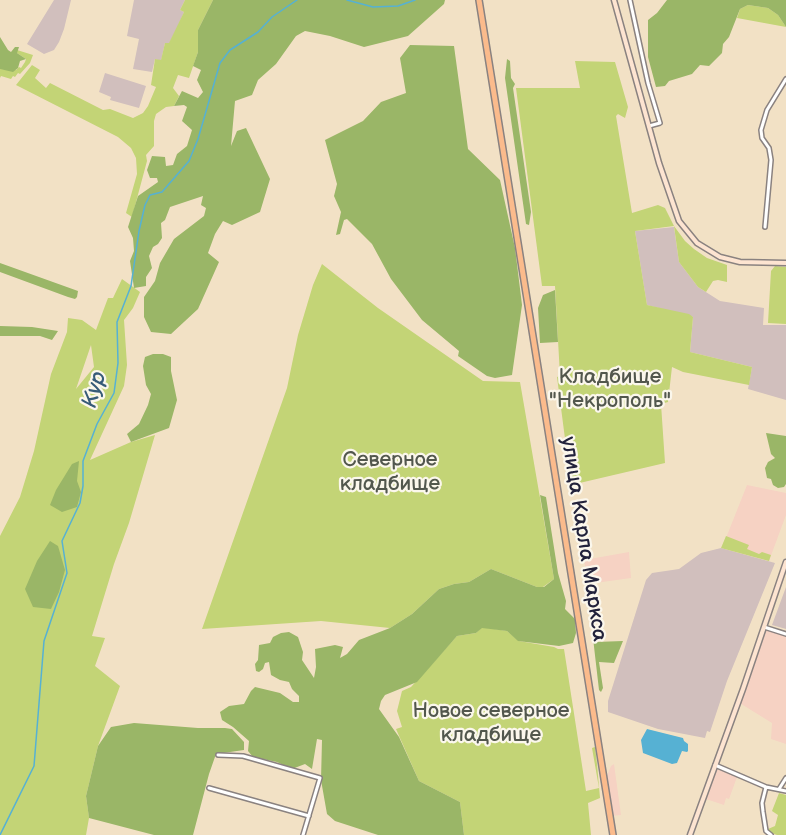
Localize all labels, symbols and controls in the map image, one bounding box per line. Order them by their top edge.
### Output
park label: Кладбище "Некрополь" [549,365,671,415]
water label: Кур [77,369,113,411]
street label: улица Карла Маркса [554,435,612,643]
park label: Северное кладбище [340,448,440,498]
park label: Новое северное кладбище [413,699,569,749]

